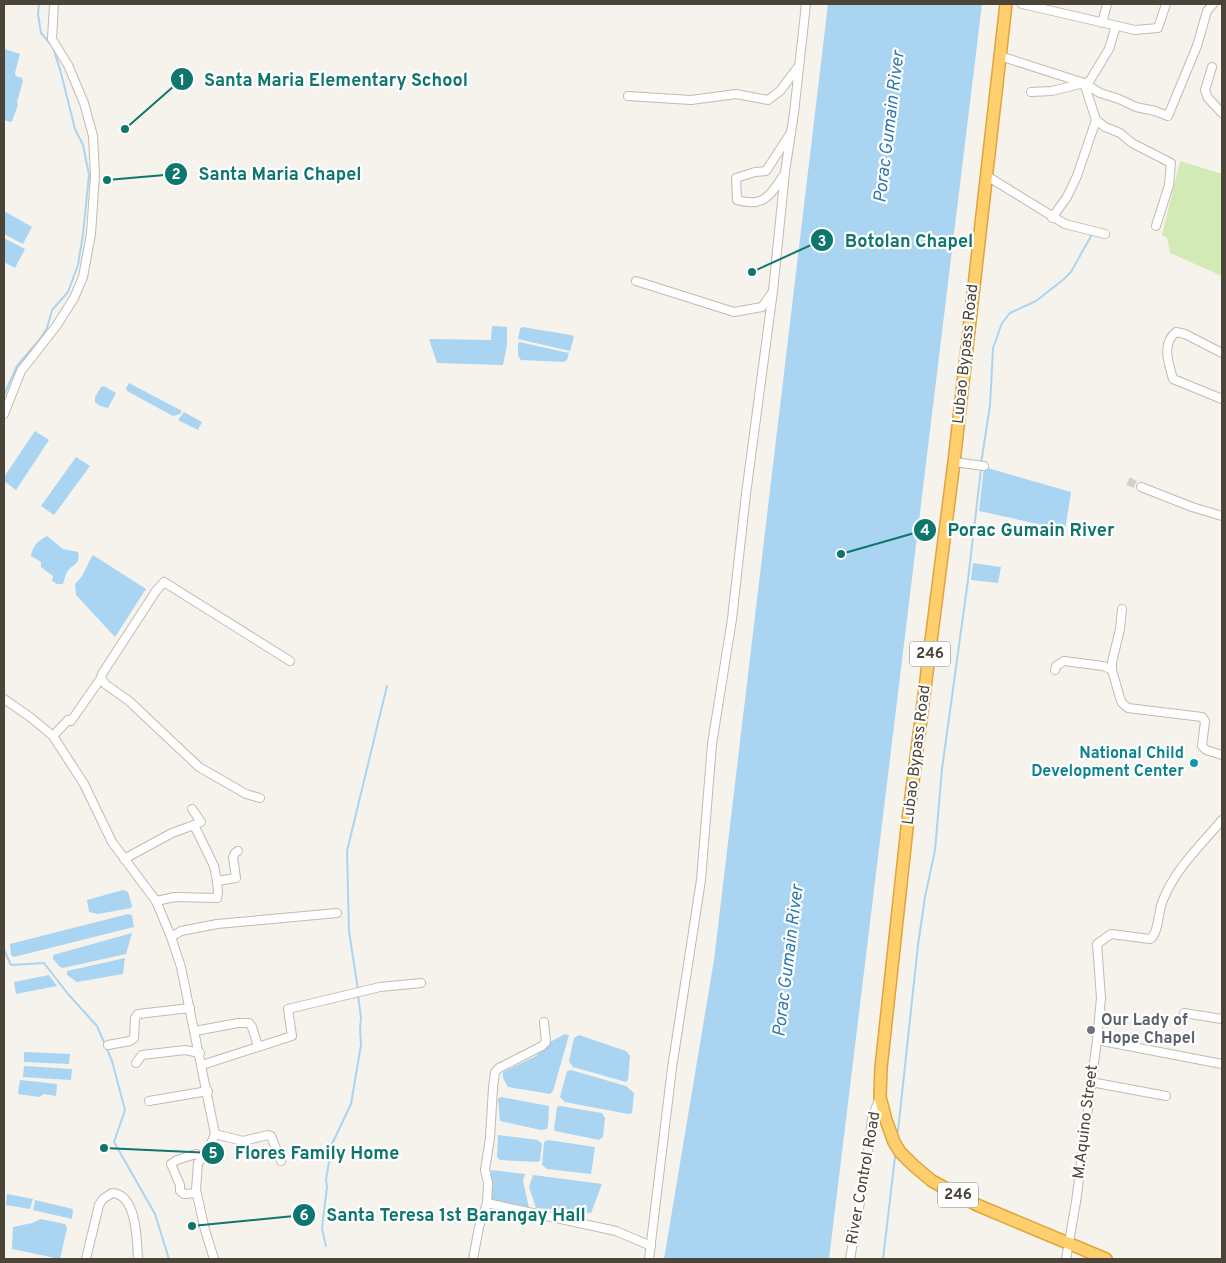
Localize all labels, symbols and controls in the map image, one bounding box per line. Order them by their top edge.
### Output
water label: Porac Gumain River [869,48,911,204]
callout: Santa Maria Elementary School [169,63,479,96]
text: Santa Maria Elementary School [204,70,468,93]
text: 1 [179,72,185,91]
callout: Santa Maria Chapel [164,157,372,190]
text: Santa Maria Chapel [199,164,361,187]
text: 2 [171,166,181,185]
callout: Botolan Chapel [810,224,983,257]
text: Botolan Chapel [845,231,973,254]
text: 3 [818,233,827,252]
street label: Lubao Bypass Road [949,283,983,425]
callout: Porac Gumain River [913,513,1124,546]
text: Porac Gumain River [948,520,1115,543]
text: 4 [920,522,930,541]
road number: 246 [910,642,950,666]
street label: Lubao Bypass Road [899,684,935,826]
place label: National Child Development Center [1031,744,1184,782]
marker: National Child Development Center [1188,757,1200,769]
water label: Porac Gumain River [768,882,810,1038]
place label: Our Lady of Hope Chapel [1101,1011,1195,1049]
marker: Our Lady of Hope Chapel [1085,1024,1097,1036]
street label: M.Aquino Street [1069,1064,1103,1180]
street label: River Control Road [842,1110,886,1246]
callout: Flores Family Home [200,1136,410,1169]
text: Flores Family Home [235,1143,399,1166]
text: 5 [208,1145,218,1164]
road number: 246 [938,1182,978,1208]
callout: Santa Teresa 1st Barangay Hall [291,1198,595,1231]
text: Santa Teresa 1st Barangay Hall [326,1205,586,1228]
text: 6 [299,1207,309,1226]

